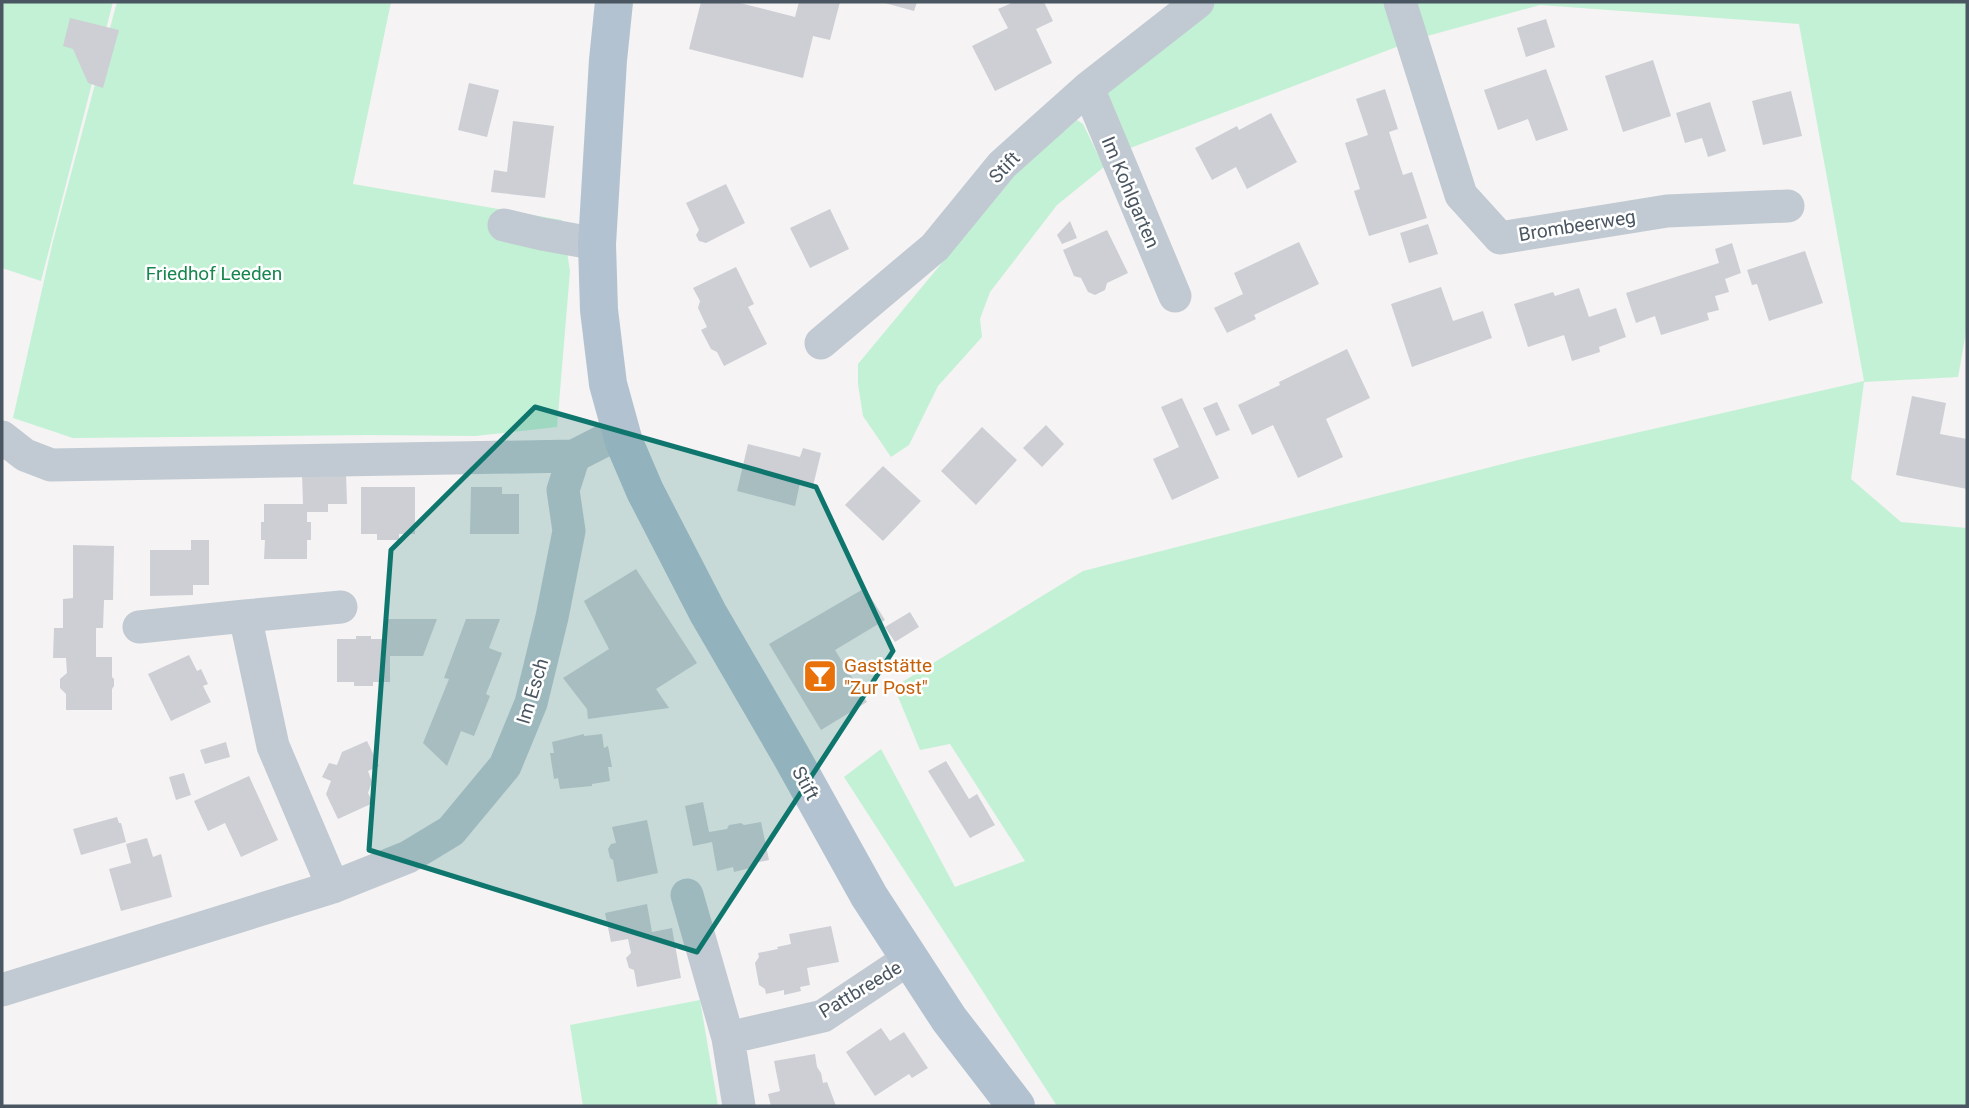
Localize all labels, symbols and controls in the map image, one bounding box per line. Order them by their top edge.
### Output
street label: Im Kohlgarten [1097,133,1164,251]
street label: Stift [984,147,1025,188]
street label: Brombeerweg [1517,205,1637,246]
park label: Friedhof Leeden [146,262,282,285]
place label: Gaststätte "Zur Post" [844,654,932,699]
street label: Im Esch [512,655,553,727]
bar icon: Gaststätte "Zur Post" [801,657,839,695]
street label: Stift [787,762,824,804]
street label: Pattbreede [815,956,906,1023]

